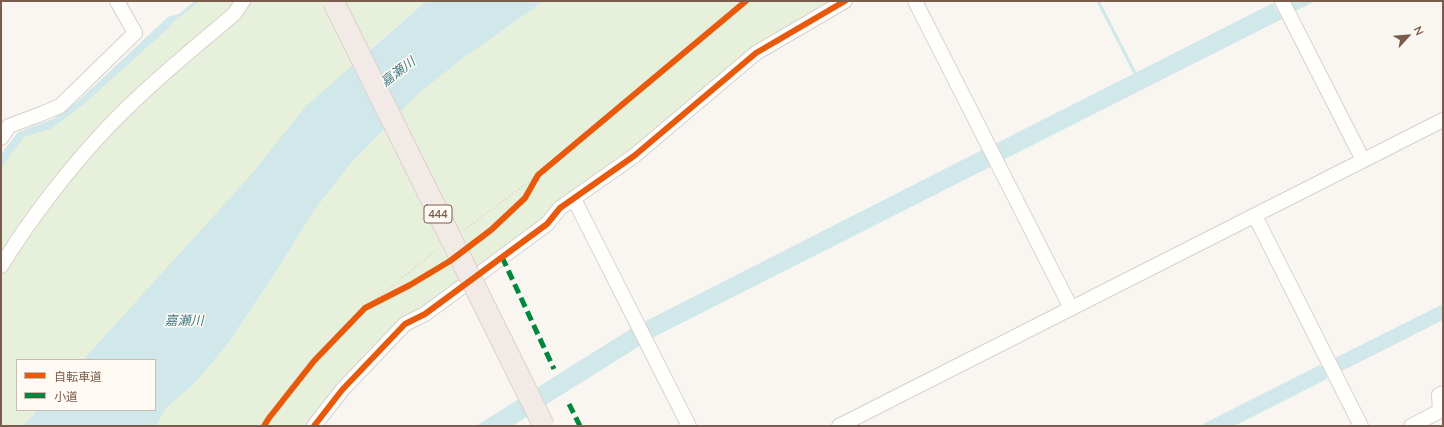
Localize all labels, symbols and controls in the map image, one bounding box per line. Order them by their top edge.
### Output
north arrow [1388,16,1428,56]
text: N [1412,24,1427,37]
water label: 嘉瀬川 [378,54,418,90]
road number: 444 [424,205,452,223]
water label: 嘉瀬川 [165,313,203,329]
legend [16,359,156,411]
text: 自転車道 [54,369,102,384]
text: 小道 [54,389,78,404]

